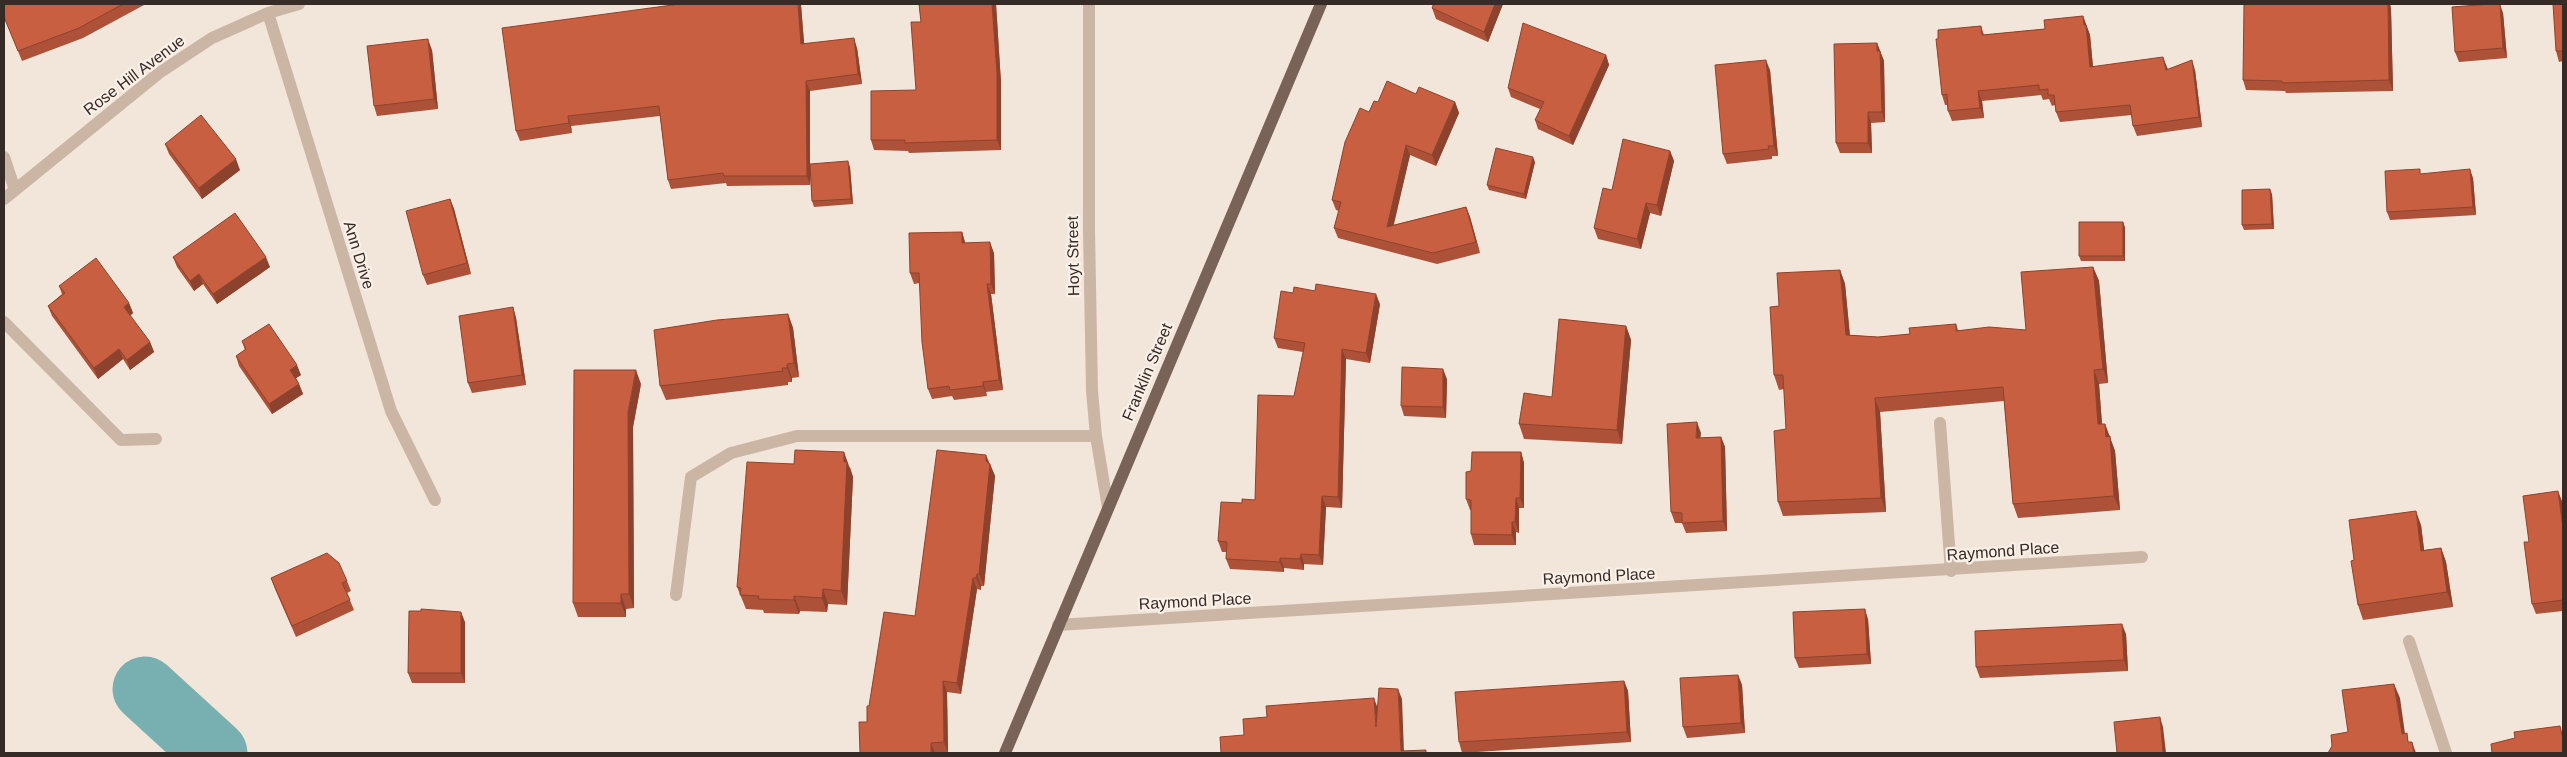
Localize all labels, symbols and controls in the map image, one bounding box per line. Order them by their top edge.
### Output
street label: Rose Hill Avenue [80,32,188,118]
street label: Hoyt Street [1064,215,1082,296]
street label: Ann Drive [341,219,377,291]
street label: Franklin Street [1119,320,1175,423]
street label: Raymond Place [1946,539,2060,563]
street label: Raymond Place [1542,565,1656,587]
street label: Raymond Place [1138,590,1252,612]

